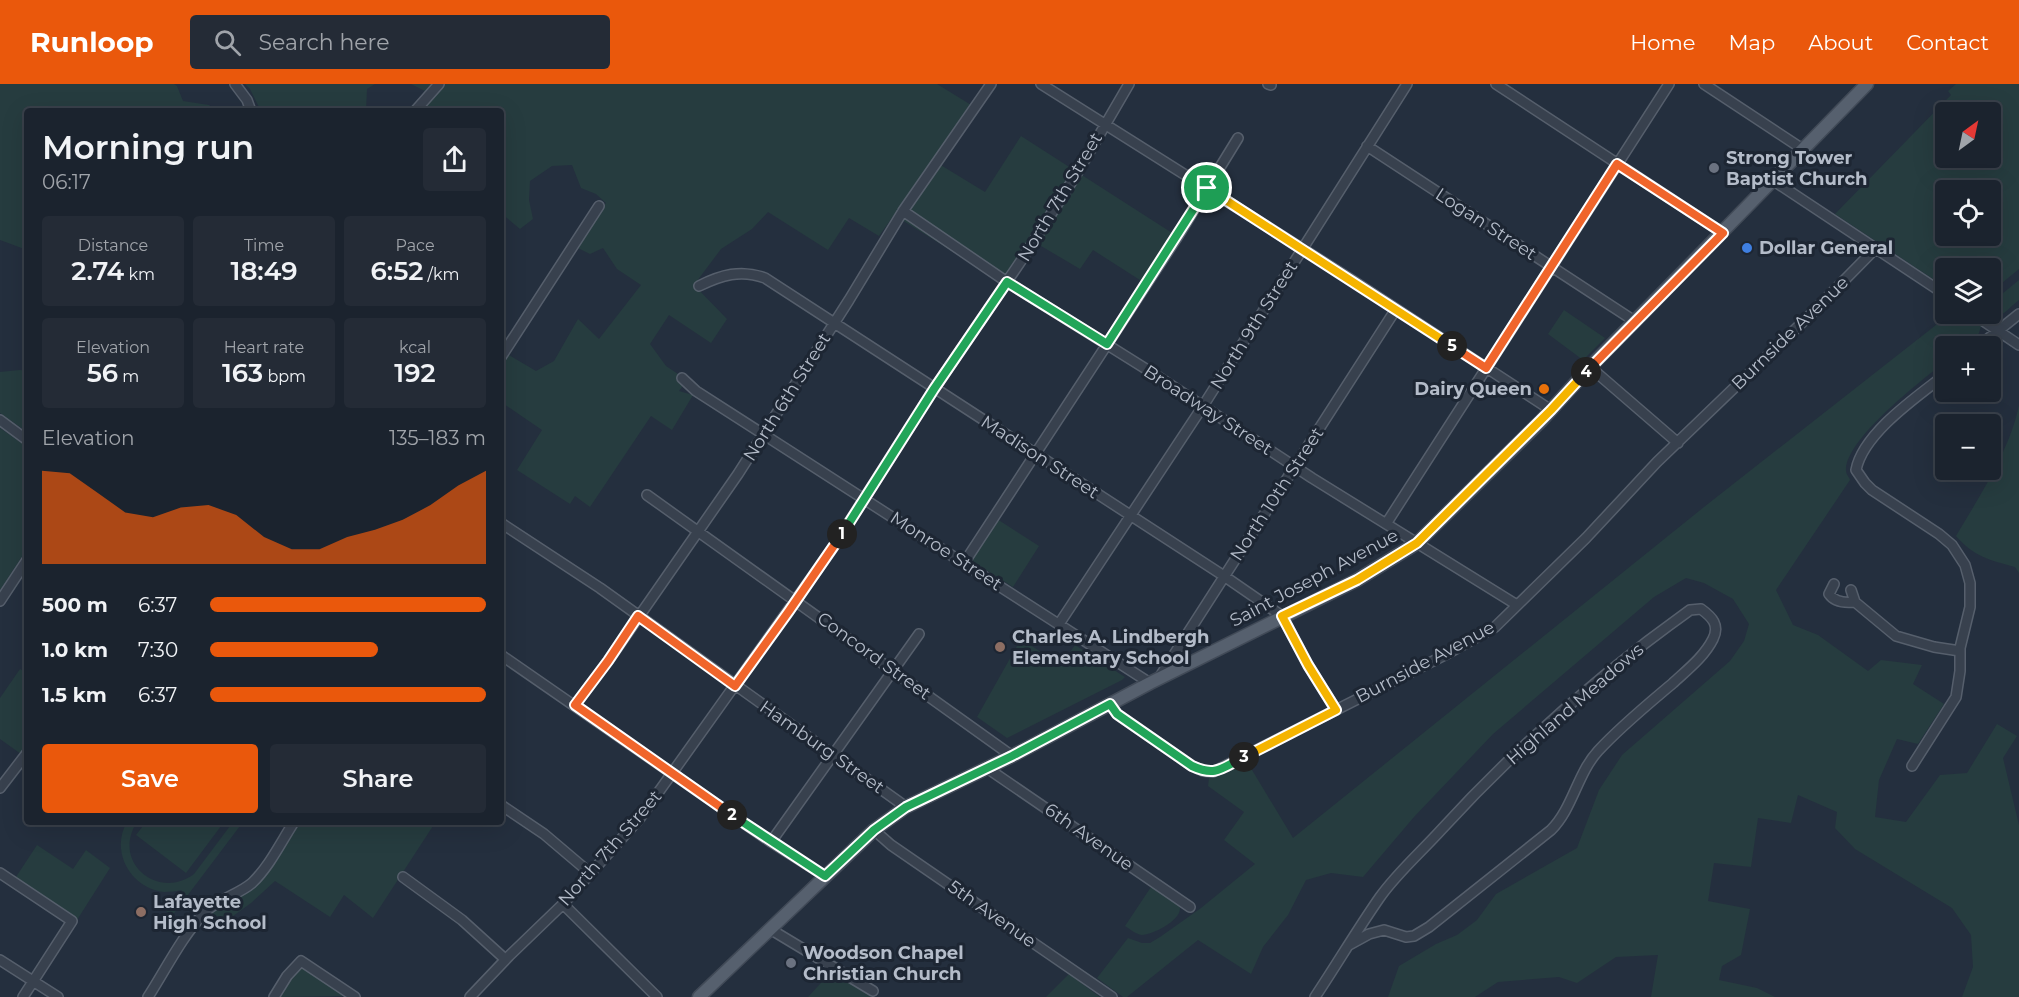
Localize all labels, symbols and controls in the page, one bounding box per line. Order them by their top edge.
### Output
search box [190,15,610,69]
text: Runloop [30,25,154,59]
icon: search [211,26,244,59]
text: Search here [259,29,389,56]
text: Home [1630,30,1695,55]
text: Map [1728,30,1775,55]
text: About [1808,30,1873,55]
text: Contact [1906,30,1989,55]
north arrow [1935,102,2001,168]
map controls [1935,102,2001,480]
text: Morning run [42,127,254,167]
button: share [423,128,486,191]
street label: North 7th Street [1013,129,1107,265]
place label: Strong Tower Baptist Church [1726,147,1867,190]
marker: Strong Tower Baptist Church [1707,161,1721,175]
pin [1181,162,1232,213]
text: 06:17 [42,170,91,194]
icon: arrive [1190,171,1223,204]
button: locate [1935,180,2001,246]
street label: Logan Street [1431,183,1541,265]
text: Distance [78,236,148,255]
text: Time [244,236,284,255]
text: Pace [395,236,435,255]
place label: Dollar General [1759,237,1893,259]
marker: Dollar General [1740,241,1754,255]
text: 2.74 [71,255,124,287]
text: 18:49 [230,255,298,287]
text: 6:52 [371,255,423,287]
street label: North 9th Street [1206,257,1302,393]
button: layers [1935,258,2001,324]
text: km [124,265,155,284]
text: /km [423,265,459,284]
street label: Burnside Avenue [1727,271,1853,394]
street label: North 6th Street [739,329,835,465]
pin: 5 [1437,331,1467,361]
text: 5 [1447,336,1457,355]
button: + [1935,336,2001,402]
text: Elevation [76,338,150,357]
text: Heart rate [224,338,304,357]
text: kcal [399,338,431,357]
text: 56 [87,357,118,389]
text: 163 [222,357,263,389]
text: 192 [394,357,436,389]
pin: 4 [1571,357,1601,387]
street label: Broadway Street [1139,360,1277,460]
text: 4 [1580,362,1592,381]
text: m [118,367,139,386]
text: bpm [263,367,306,386]
place label: Dairy Queen [1414,378,1532,400]
marker: Dairy Queen [1537,382,1551,396]
street label: Madison Street [977,411,1103,503]
button: − [1935,414,2001,480]
street label: North 10th Street [1226,423,1328,565]
text: Elevation [42,426,134,450]
text: 135–183 m [389,426,486,450]
street label: Monroe Street [886,507,1006,595]
pin: 1 [827,519,857,549]
text: 1 [839,524,845,543]
street label: Saint Joseph Avenue [1226,524,1402,632]
text: 500 m [42,593,108,617]
text: 6:37 [138,593,177,617]
street label: Concord Street [813,607,935,705]
street label: Burnside Avenue [1352,616,1498,708]
place label: Charles A. Lindbergh Elementary School [1012,626,1210,669]
text: 1.0 km [42,638,108,662]
text: 7:30 [138,638,178,662]
street label: Highland Meadows [1502,638,1648,770]
marker: Charles A. Lindbergh Elementary School [993,640,1007,654]
text: 1.5 km [42,683,107,707]
text: 6:37 [138,683,177,707]
street label: Hamburg Street [755,696,889,798]
pin: 3 [1229,742,1259,772]
button: Save [42,744,258,813]
button: Share [270,744,486,813]
text: 3 [1239,747,1249,766]
street label: North 7th Street [554,785,666,911]
street label: 6th Avenue [1040,798,1138,876]
pin: 2 [717,800,747,830]
text: 2 [727,805,737,824]
street label: 5th Avenue [944,876,1040,952]
place label: Lafayette High School [153,891,267,934]
marker: Lafayette High School [134,905,148,919]
place label: Woodson Chapel Christian Church [803,942,964,985]
marker: Woodson Chapel Christian Church [784,956,798,970]

